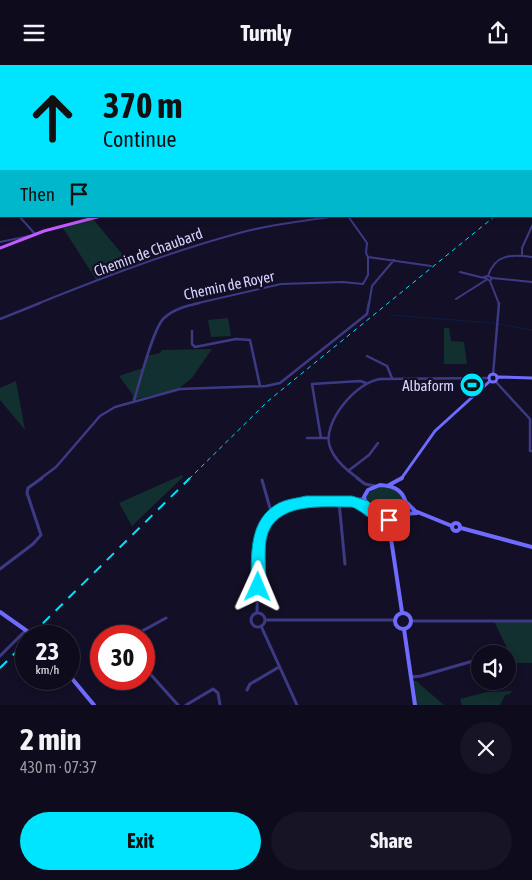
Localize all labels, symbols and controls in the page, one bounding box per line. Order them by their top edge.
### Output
icon: menu [20,19,48,47]
icon: share [484,19,512,47]
text: Turnly [240,20,292,46]
icon: ahead [20,85,85,150]
text: 370 m [103,85,182,125]
text: Continue [103,126,177,152]
icon: arrive [65,180,93,208]
text: Then [20,183,55,205]
street label: Chemin de Chaubard [91,224,205,280]
street label: Chemin de Royer [182,267,276,303]
sports icon: Albaform [459,372,485,398]
place label: Albaform [402,377,454,394]
pin [368,499,410,541]
icon: arrive [375,506,403,534]
position arrow [231,560,283,612]
speed limit sign: 30 [90,625,155,690]
text: 23 [36,637,59,665]
map controls [471,645,516,690]
button: sound [471,645,516,690]
text: km/h [36,663,59,677]
text: 2 min [20,722,81,756]
button: close [460,722,512,774]
text: 430 m · 07:37 [20,758,97,776]
button: Exit [20,812,261,870]
button: Share [271,812,512,870]

